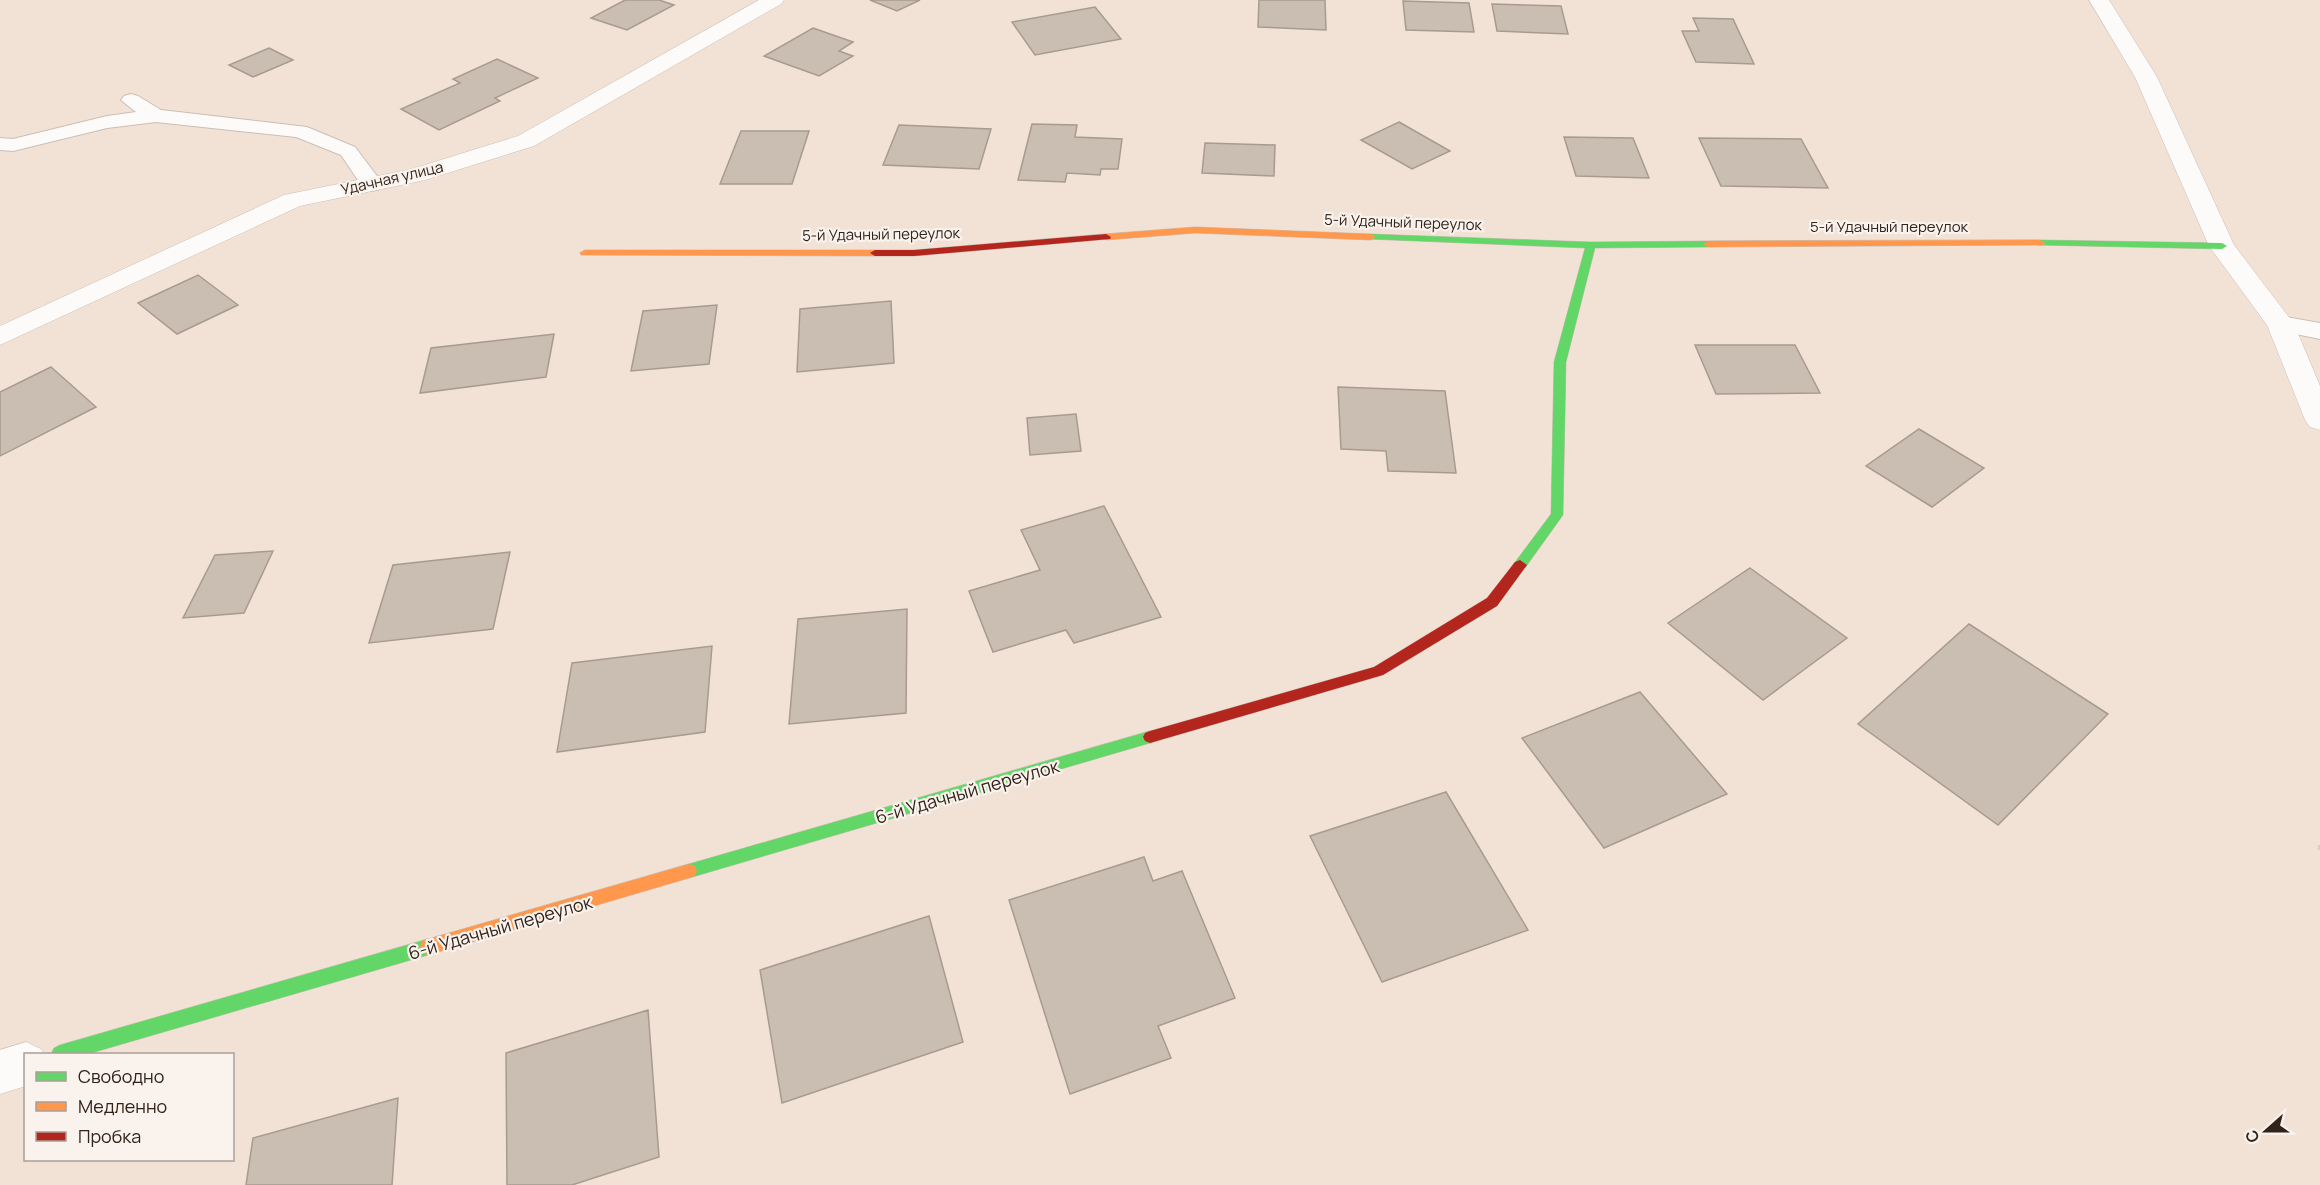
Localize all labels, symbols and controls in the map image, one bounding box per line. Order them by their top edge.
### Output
street label: Удачная улица [339,156,445,200]
street label: 5-й Удачный переулок [1324,209,1483,235]
street label: 5-й Удачный переулок [1810,216,1969,237]
street label: 5-й Удачный переулок [802,222,961,246]
street label: 6-й Удачный переулок [872,753,1063,829]
street label: 6-й Удачный переулок [405,889,596,965]
legend [24,1053,234,1161]
text: Свободно [78,1064,164,1088]
text: Медленно [78,1094,167,1118]
north arrow [2236,1101,2296,1161]
text: Пробка [78,1124,141,1148]
text: С [2240,1127,2264,1146]

